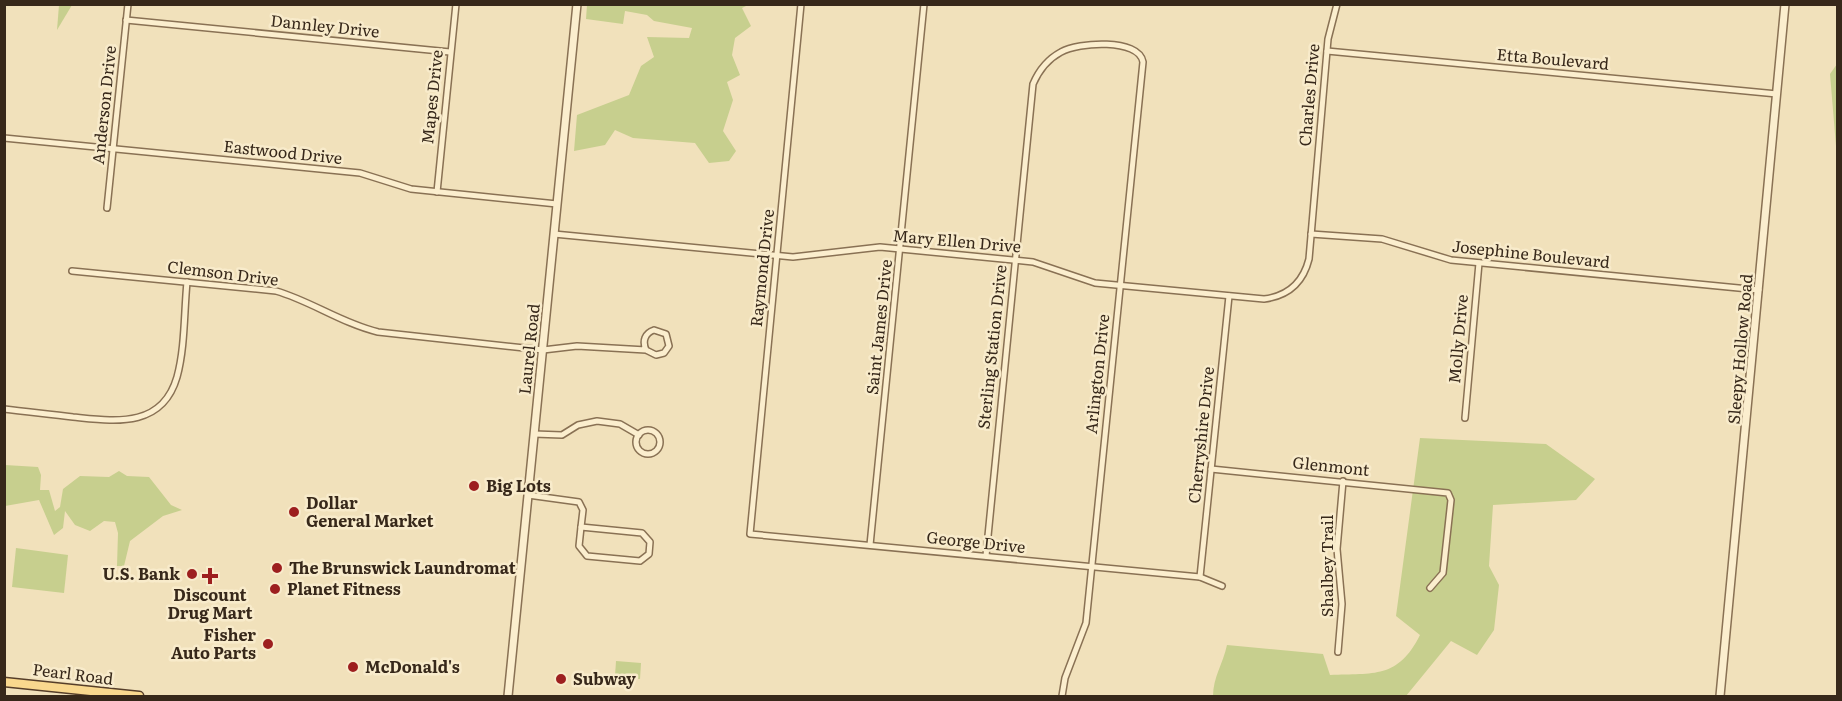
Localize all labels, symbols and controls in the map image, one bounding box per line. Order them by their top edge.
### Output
street label: Dannley Drive [269,7,381,43]
street label: Etta Boulevard [1496,41,1610,75]
street label: Charles Drive [1292,43,1324,147]
street label: Anderson Drive [85,44,121,166]
street label: Mapes Drive [414,49,448,145]
street label: Eastwood Drive [223,133,344,169]
street label: Raymond Drive [743,208,779,328]
street label: Mary Ellen Drive [892,222,1022,258]
street label: Josephine Boulevard [1451,233,1611,273]
street label: Clemson Drive [166,253,280,291]
street label: Saint James Drive [859,258,897,396]
street label: Sterling Station Drive [970,263,1012,430]
street label: Sleepy Hollow Road [1720,272,1758,425]
street label: Molly Drive [1441,293,1473,385]
street label: Laurel Road [511,302,545,396]
street label: Arlington Drive [1078,313,1114,435]
street label: Cherryshire Drive [1181,365,1219,505]
street label: Glenmont [1292,449,1371,481]
place label: Big Lots [486,473,551,497]
marker: Big Lots [467,479,481,493]
place label: Dollar General Market [306,490,433,532]
marker: Dollar General Market [287,505,301,519]
street label: Shalbey Trail [1314,515,1338,617]
street label: George Drive [925,524,1027,558]
place label: The Brunswick Laundromat [289,555,516,579]
place label: U.S. Bank [102,561,180,585]
marker: The Brunswick Laundromat [270,561,284,575]
marker: U.S. Bank [185,567,199,581]
marker: Discount Drug Mart [203,569,217,583]
place label: Planet Fitness [287,576,401,600]
place label: Discount Drug Mart [167,582,253,624]
marker: Planet Fitness [268,582,282,596]
place label: Fisher Auto Parts [171,622,256,664]
marker: Fisher Auto Parts [261,637,275,651]
place label: McDonald's [365,654,460,678]
street label: Pearl Road [31,656,115,690]
marker: McDonald's [346,660,360,674]
place label: Subway [573,666,636,690]
marker: Subway [554,672,568,686]

